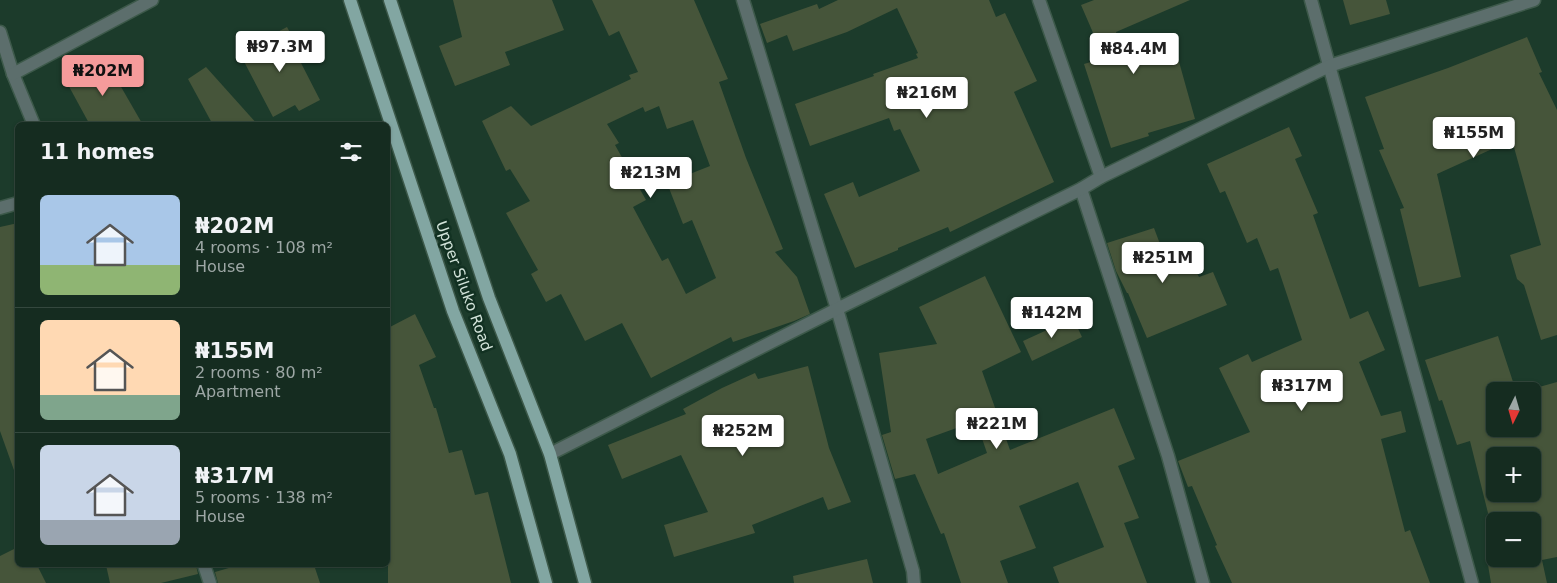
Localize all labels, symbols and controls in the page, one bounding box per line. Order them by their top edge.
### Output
pin: ₦97.3M [239,30,321,73]
pin: ₦84.4M [1093,32,1175,75]
text: ₦97.3M [247,37,313,56]
text: ₦84.4M [1101,39,1167,58]
pin: ₦202M [68,54,138,97]
text: ₦202M [73,61,133,80]
pin: ₦216M [892,76,962,119]
text: ₦216M [897,83,957,102]
pin: ₦155M [1439,116,1509,159]
text: ₦155M [1444,123,1504,142]
icon: filters [337,138,365,166]
text: 11 homes [40,140,155,164]
pin: ₦213M [616,156,686,199]
text: ₦213M [621,163,681,182]
text: ₦202M [195,214,274,238]
icon: home [80,215,140,275]
street label: Upper Siluko Road [432,218,496,354]
text: 4 rooms · 108 m² [195,238,333,257]
pin: ₦251M [1128,242,1198,284]
text: ₦251M [1133,248,1193,267]
text: House [195,257,245,276]
pin: ₦142M [1017,296,1087,339]
text: ₦142M [1022,303,1082,322]
text: ₦155M [195,339,274,363]
icon: home [80,340,140,400]
text: 2 rooms · 80 m² [195,363,323,382]
pin: ₦317M [1267,370,1337,412]
text: ₦317M [1272,376,1332,395]
text: Apartment [195,382,281,401]
north arrow [1486,382,1541,438]
map controls [1486,382,1541,567]
pin: ₦221M [962,408,1032,450]
pin: ₦252M [708,414,778,457]
text: ₦221M [967,414,1027,433]
text: ₦252M [713,421,773,440]
button: + [1486,447,1541,502]
text: ₦317M [195,464,274,488]
icon: home [80,465,140,525]
text: 5 rooms · 138 m² [195,488,333,507]
text: House [195,507,245,526]
button: − [1486,512,1541,567]

